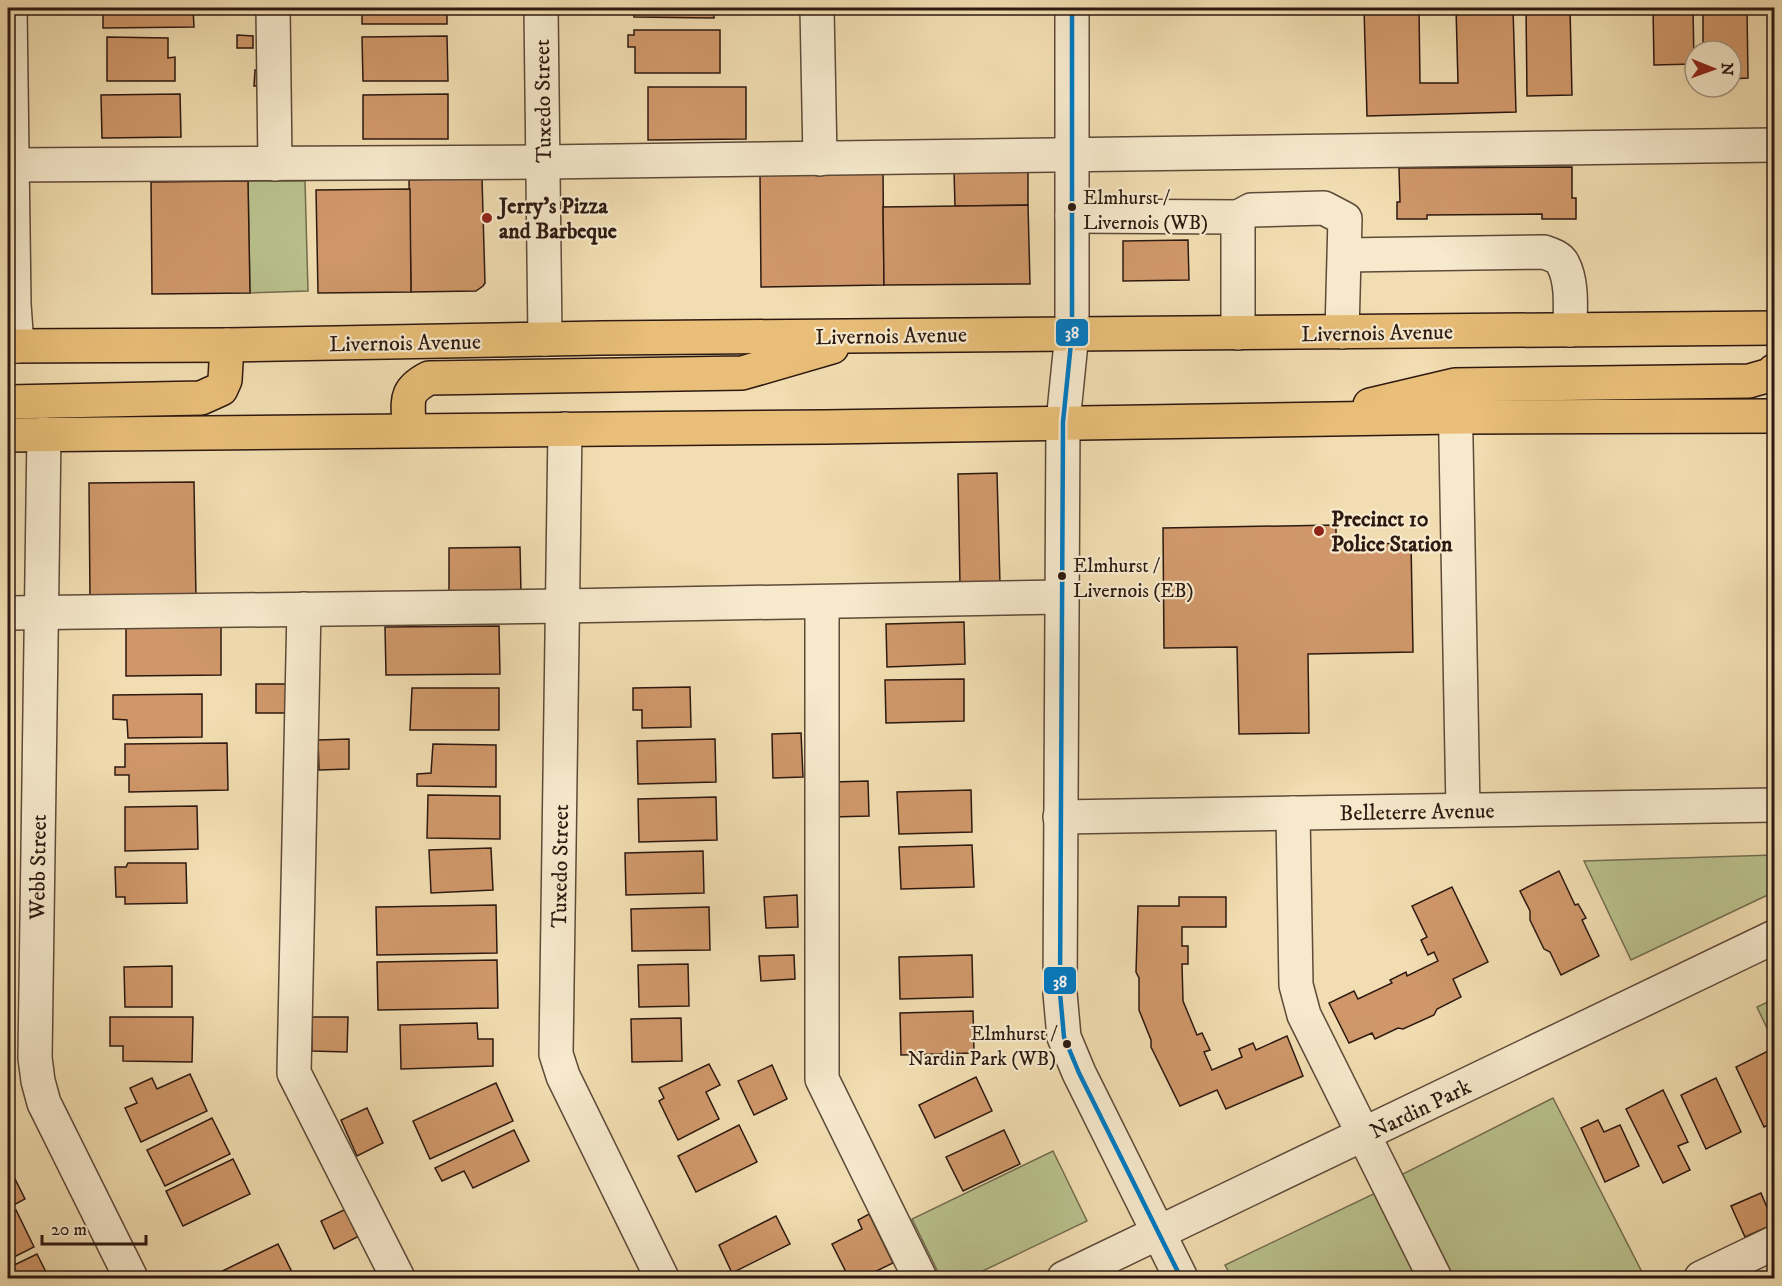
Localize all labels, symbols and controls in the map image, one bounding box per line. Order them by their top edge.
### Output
street label: Tuxedo Street [529,39,558,163]
north arrow [1683,39,1743,99]
text: N [1717,63,1737,76]
place label: Elmhurst / Livernois (WB) [1083,186,1208,236]
place label: Jerry's Pizza and Barbeque [496,193,617,245]
marker: Elmhurst / Livernois (WB) [1066,201,1078,213]
marker: Jerry's Pizza and Barbeque [480,211,494,225]
line badge: 38 [1055,318,1089,347]
street label: Livernois Avenue [1301,319,1453,348]
street label: Livernois Avenue [815,322,967,351]
text: 38 [1065,323,1079,343]
street label: Livernois Avenue [329,329,481,358]
place label: Precinct 10 Police Station [1331,506,1453,558]
marker: Precinct 10 Police Station [1312,524,1326,538]
place label: Elmhurst / Livernois (EB) [1073,554,1194,604]
marker: Elmhurst / Livernois (EB) [1056,570,1068,582]
street label: Belleterre Avenue [1339,798,1495,827]
street label: Tuxedo Street [546,804,575,928]
street label: Webb Street [24,814,53,921]
line badge: 38 [1043,966,1077,995]
text: 38 [1053,972,1067,992]
place label: Elmhurst / Nardin Park (WB) [908,1022,1058,1072]
marker: Elmhurst / Nardin Park (WB) [1061,1038,1073,1050]
street label: Nardin Park [1366,1073,1476,1145]
scale bar [42,1208,146,1246]
text: 20 m [51,1219,87,1241]

